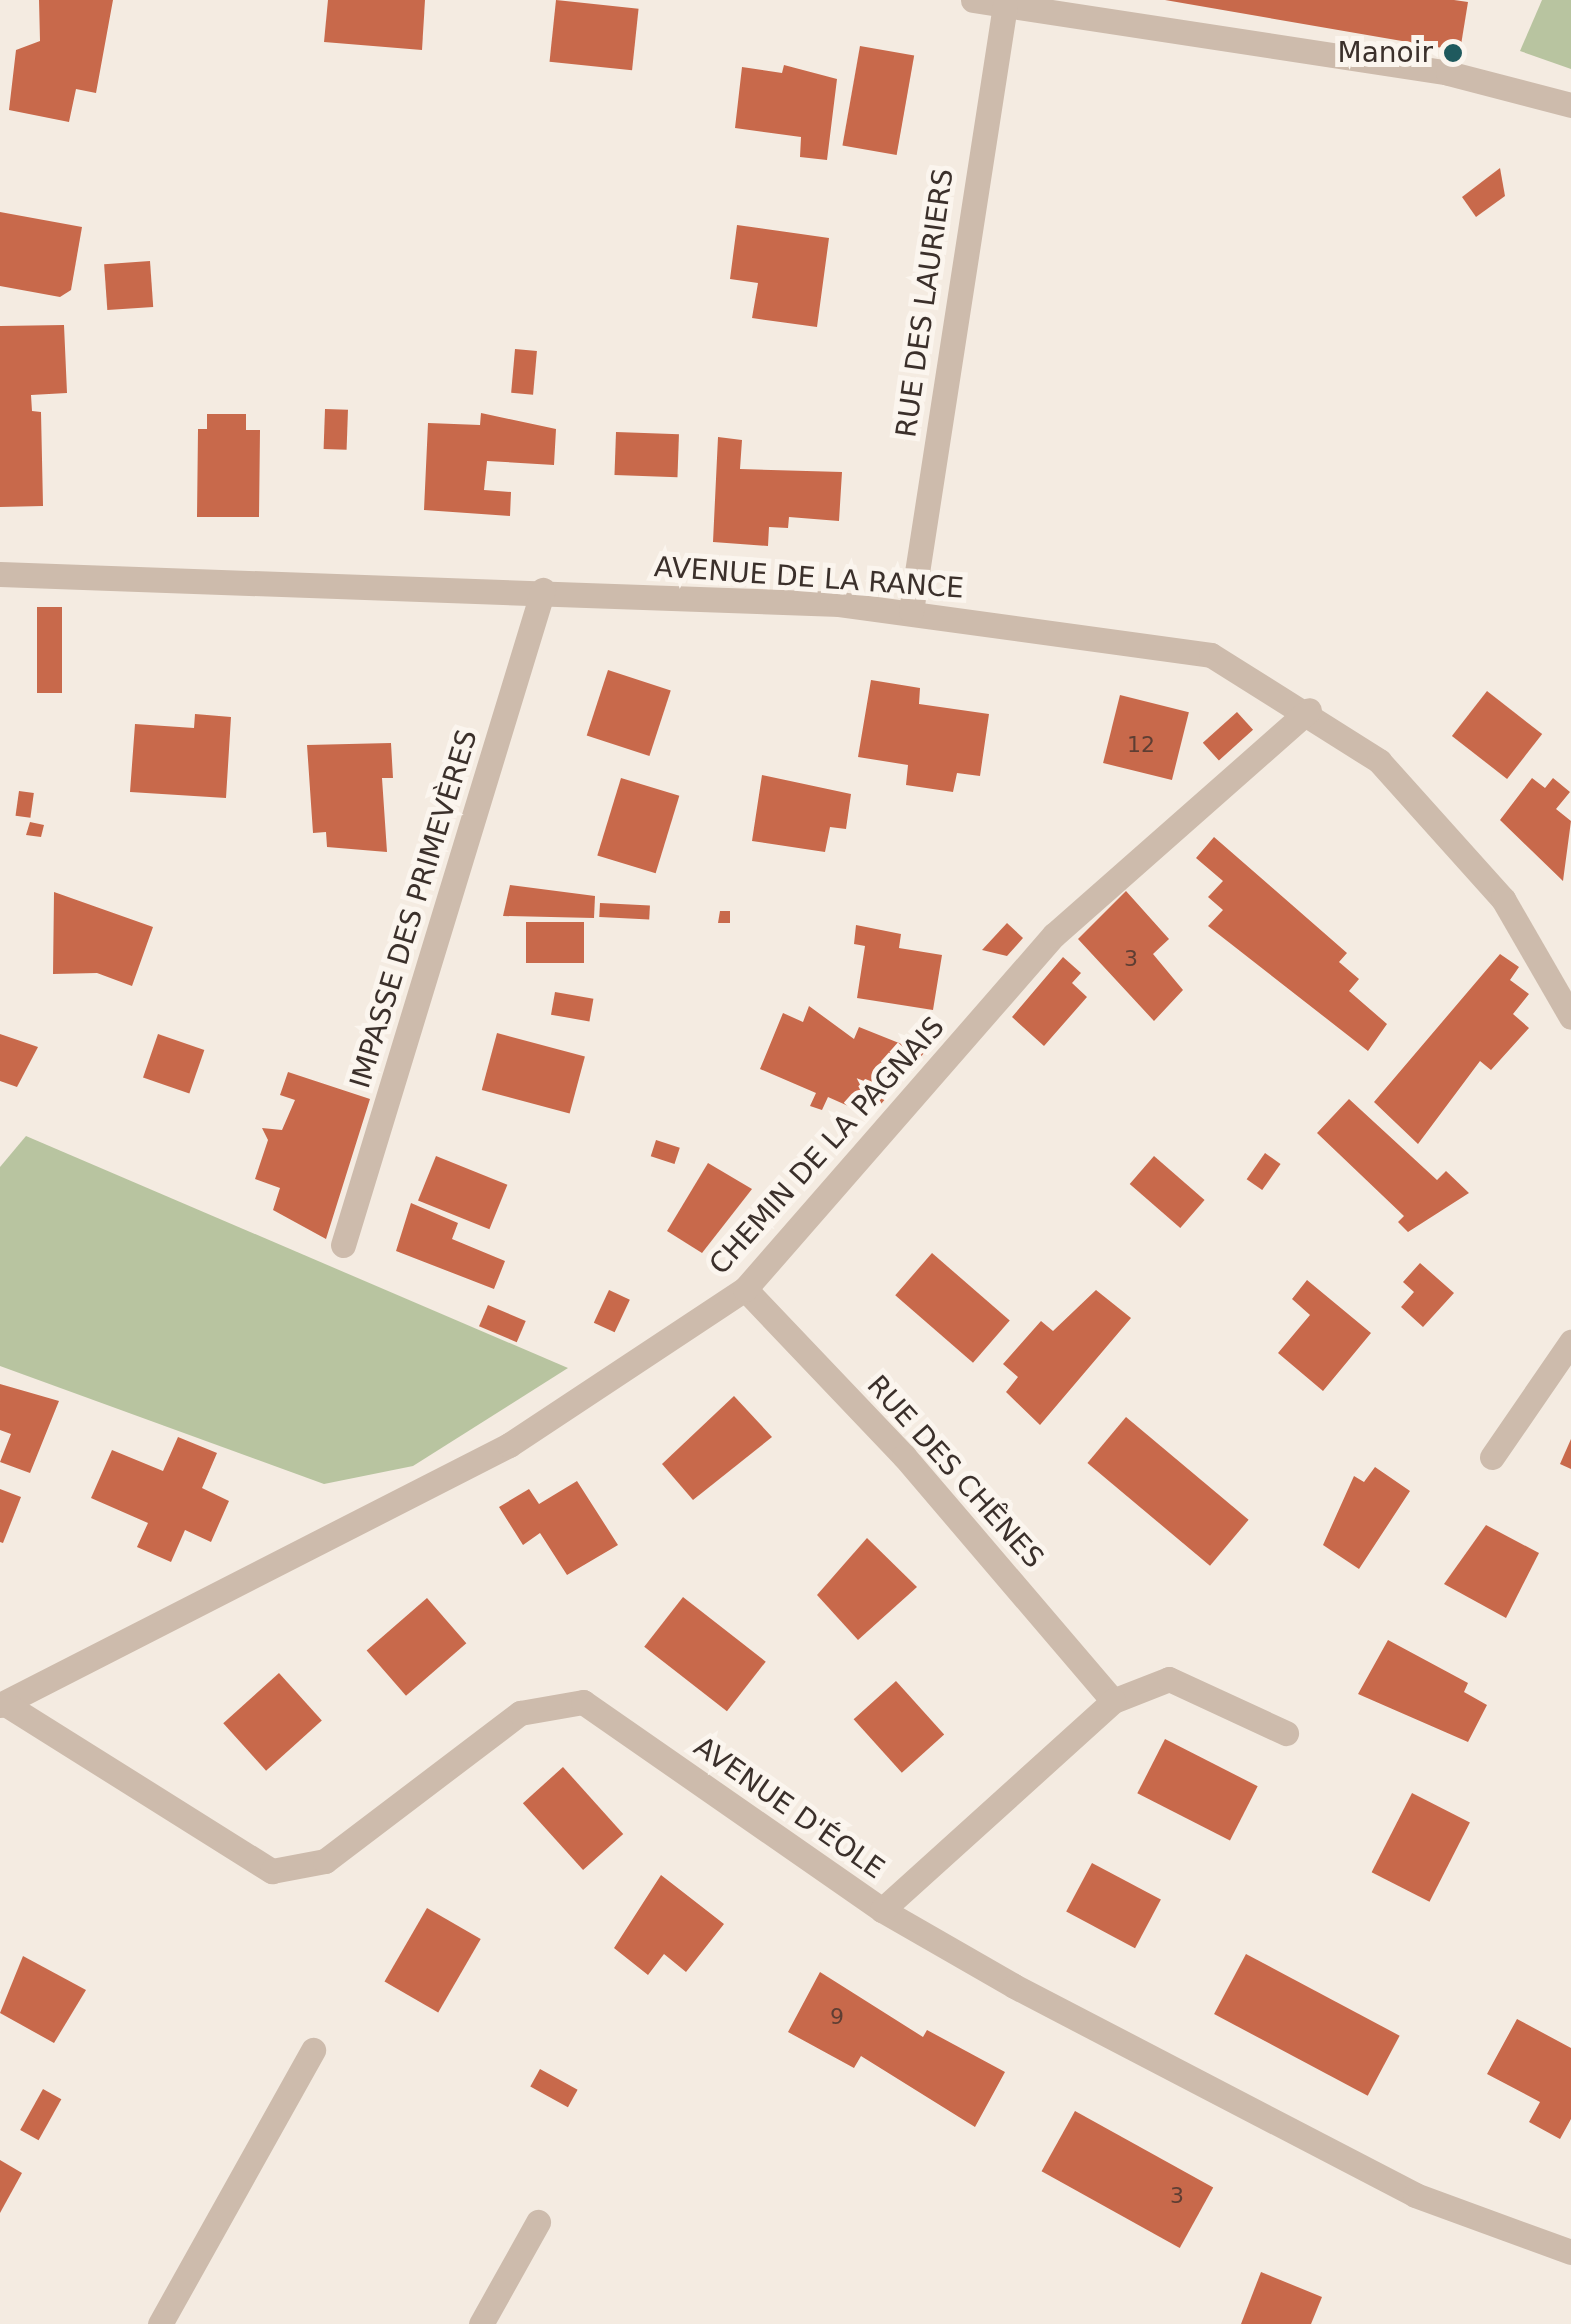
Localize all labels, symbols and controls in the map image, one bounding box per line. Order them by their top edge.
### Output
place label: Manoir [1338,36,1433,70]
marker: Manoir [1442,42,1464,64]
street label: RUE DES LAURIERS [890,166,960,440]
street label: AVENUE DE LA RANCE [653,550,965,606]
street label: IMPASSE DES PRIMEVÈRES [343,726,485,1092]
house number: 12 [1127,732,1155,758]
house number: 3 [1124,946,1138,972]
street label: CHEMIN DE LA PAGNAIS [703,1010,951,1282]
street label: RUE DES CHÊNES [860,1369,1050,1575]
street label: AVENUE D'ÉOLE [687,1730,891,1886]
house number: 9 [830,2004,844,2030]
house number: 3 [1170,2183,1184,2209]

